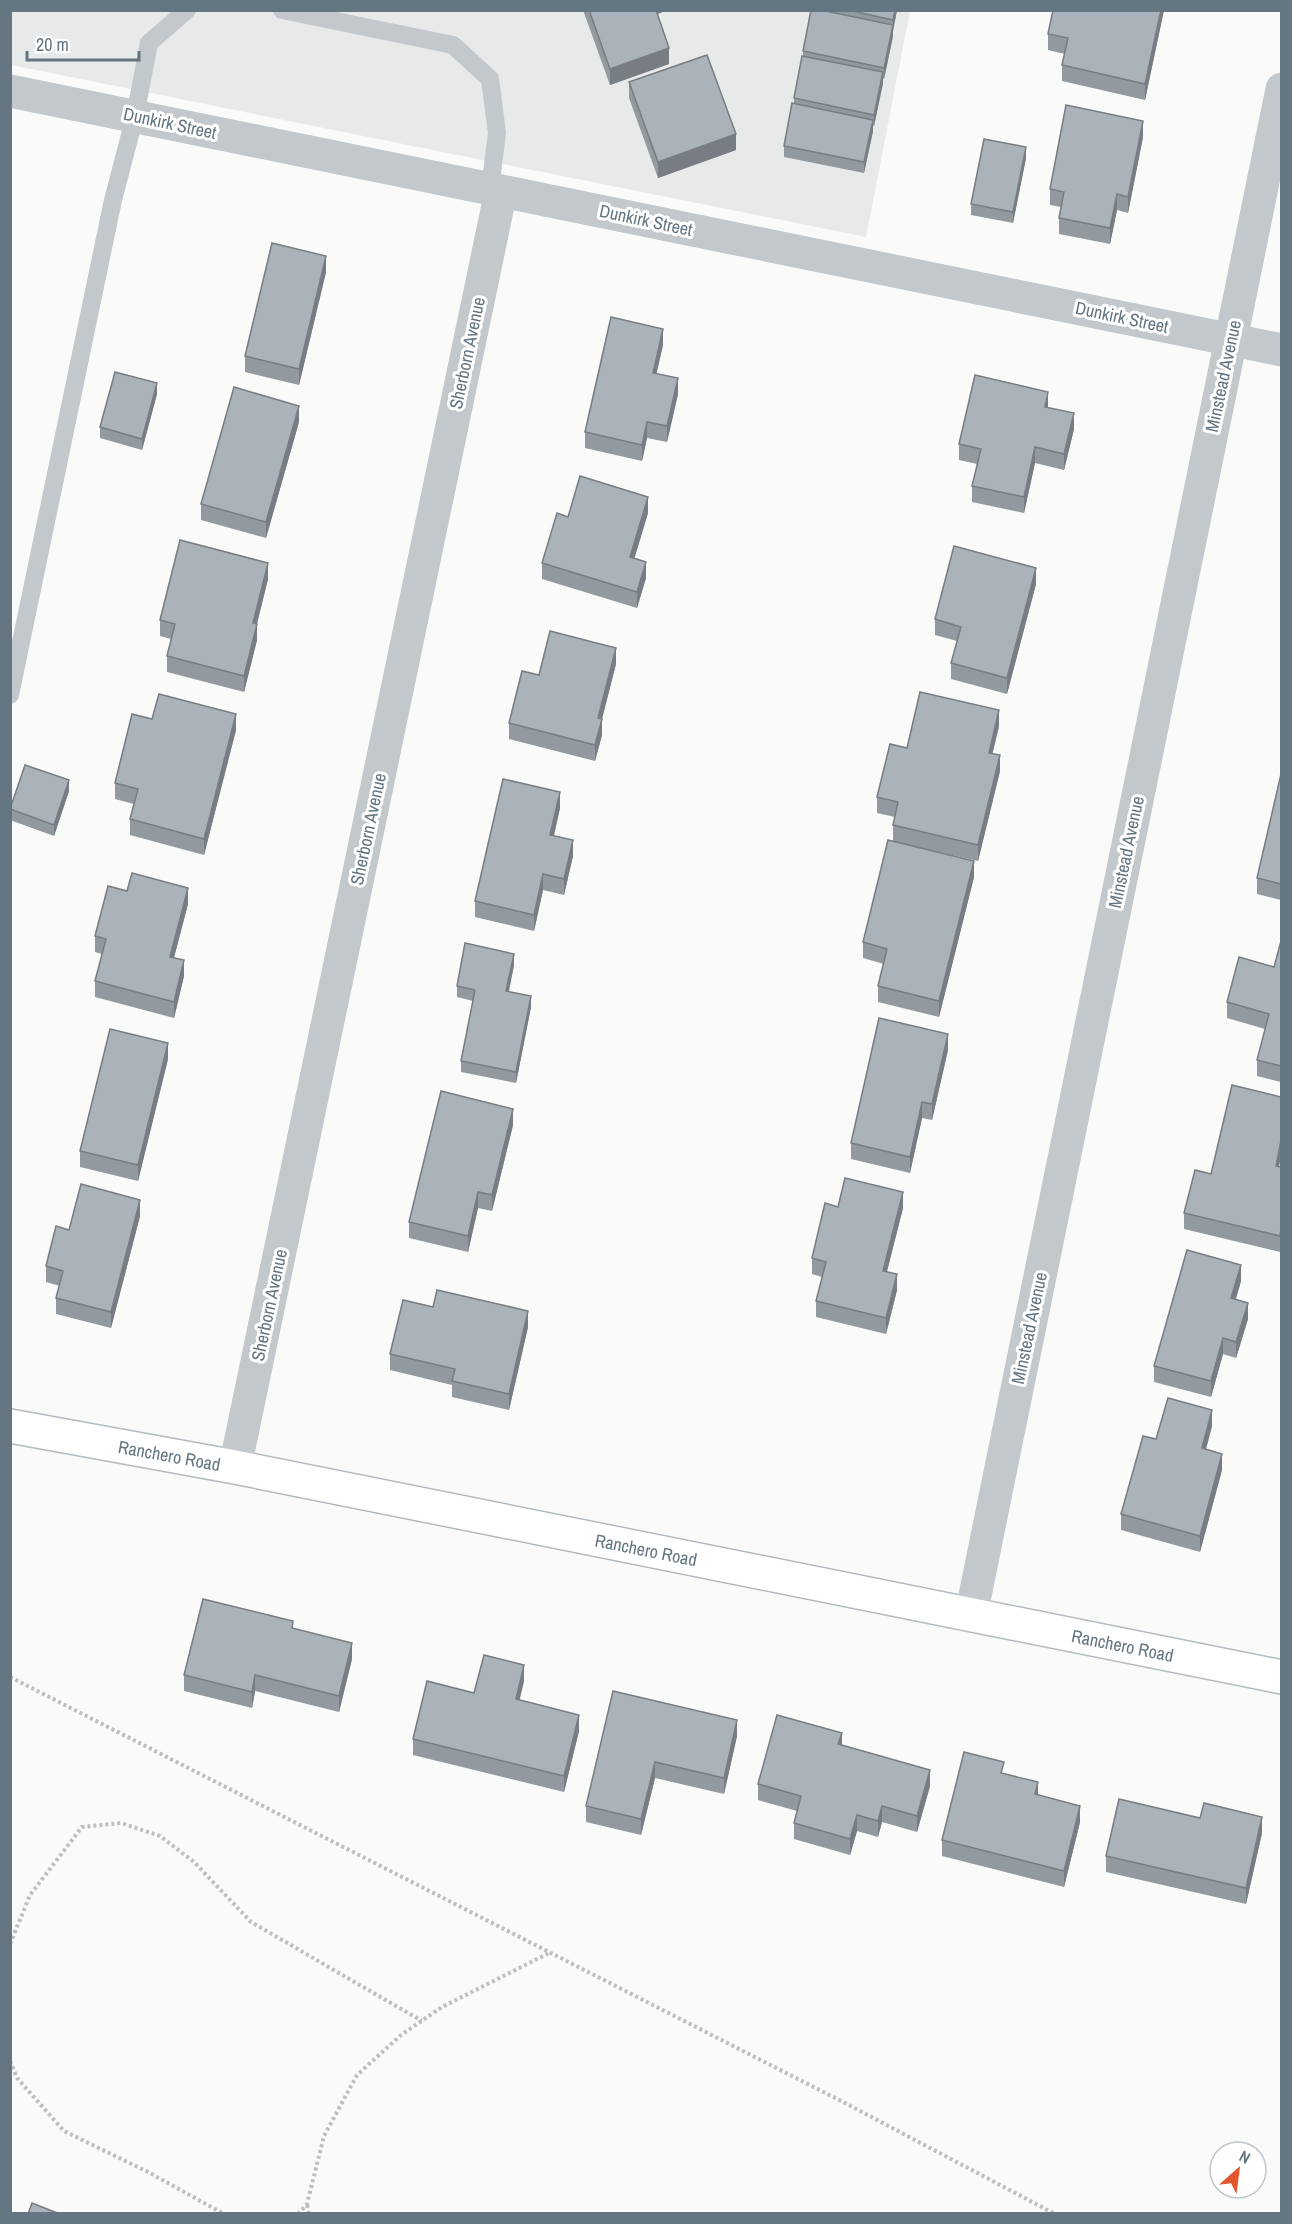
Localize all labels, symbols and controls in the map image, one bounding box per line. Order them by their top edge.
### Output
scale bar [27,24,140,62]
text: 20 m [36,32,69,57]
street label: Dunkirk Street [121,101,219,145]
street label: Dunkirk Street [597,198,695,242]
street label: Sherborn Avenue [443,295,491,411]
street label: Dunkirk Street [1073,295,1171,339]
street label: Minstead Avenue [1199,318,1247,434]
street label: Sherborn Avenue [344,771,392,887]
street label: Minstead Avenue [1102,794,1150,910]
street label: Sherborn Avenue [245,1247,293,1363]
street label: Minstead Avenue [1005,1270,1053,1386]
street label: Ranchero Road [116,1433,223,1477]
street label: Ranchero Road [593,1527,699,1572]
street label: Ranchero Road [1069,1623,1176,1667]
north arrow [1208,2140,1268,2200]
text: N [1236,2145,1254,2169]

